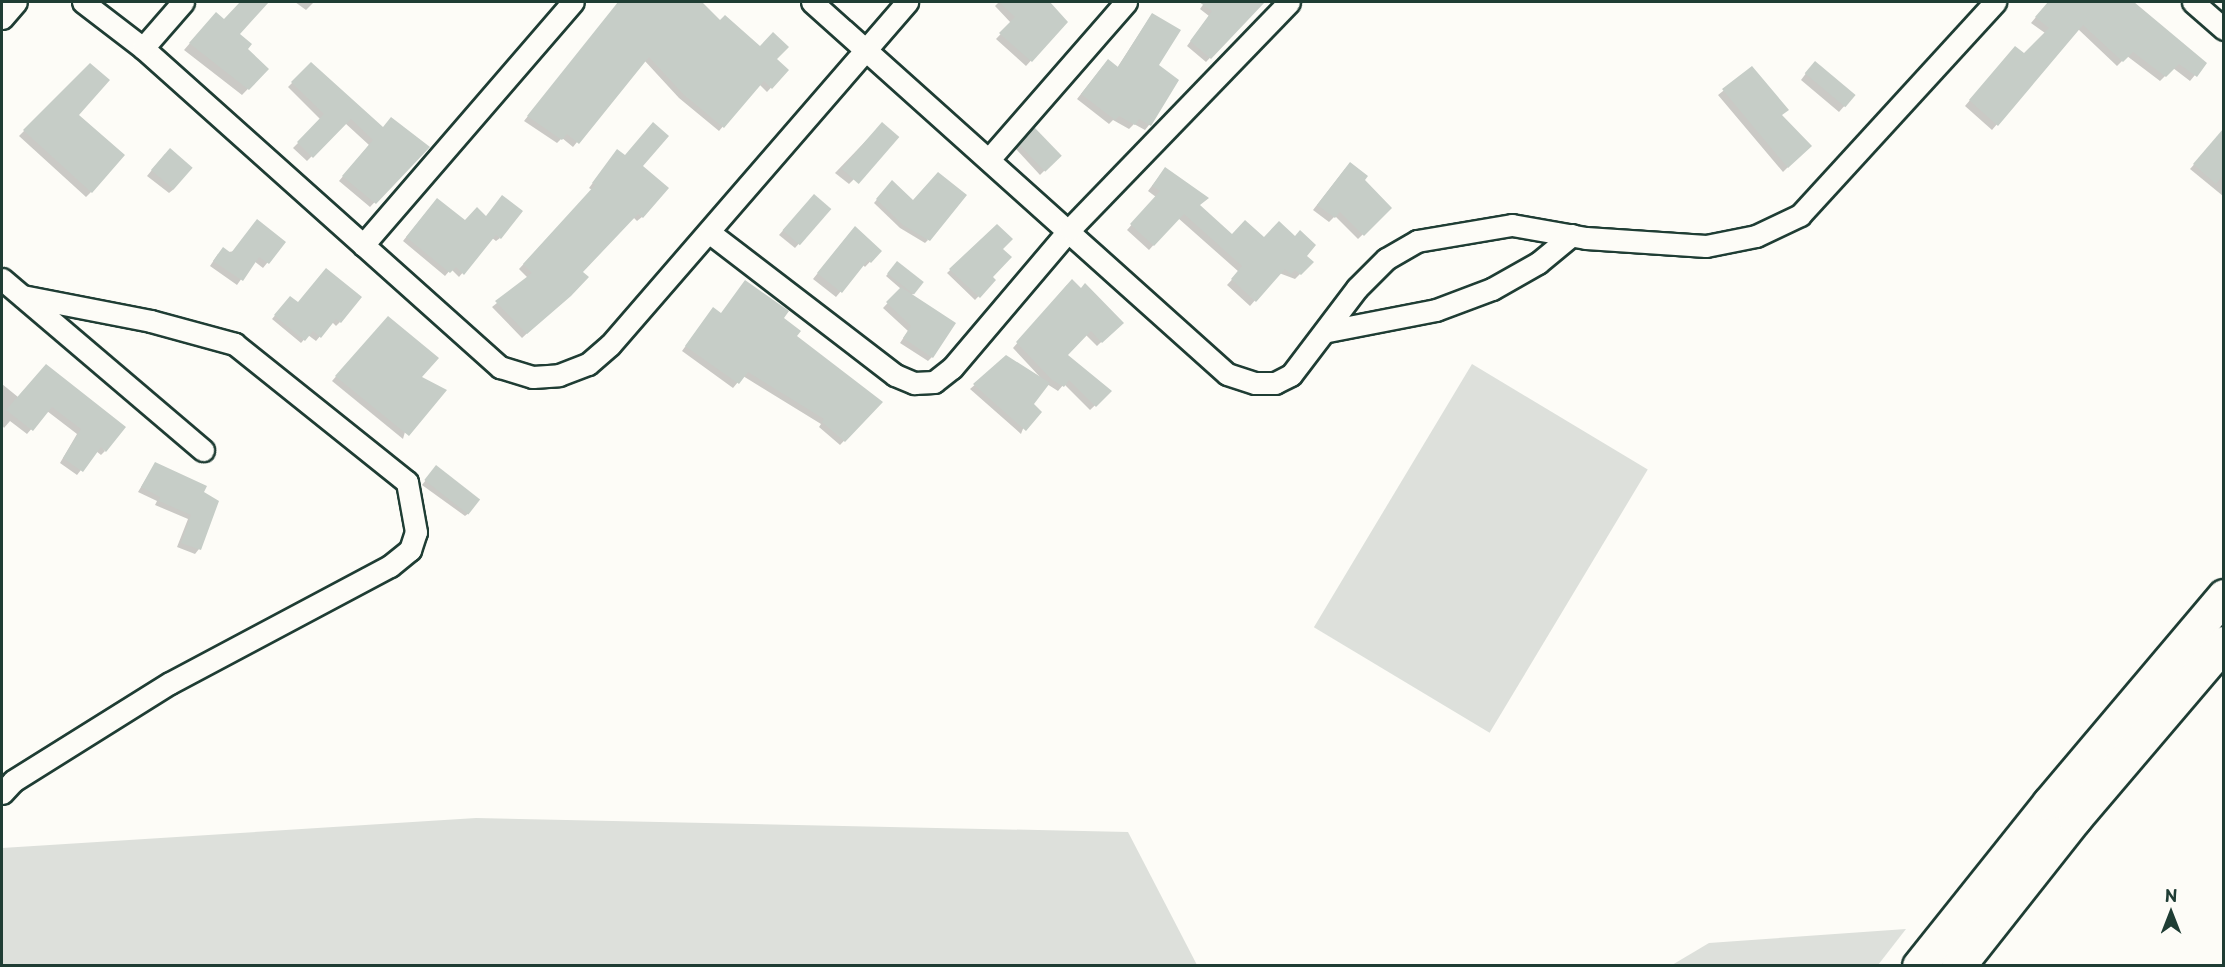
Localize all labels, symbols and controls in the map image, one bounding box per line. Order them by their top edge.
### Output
north arrow [2141,883,2201,943]
text: N [2165,883,2177,907]

